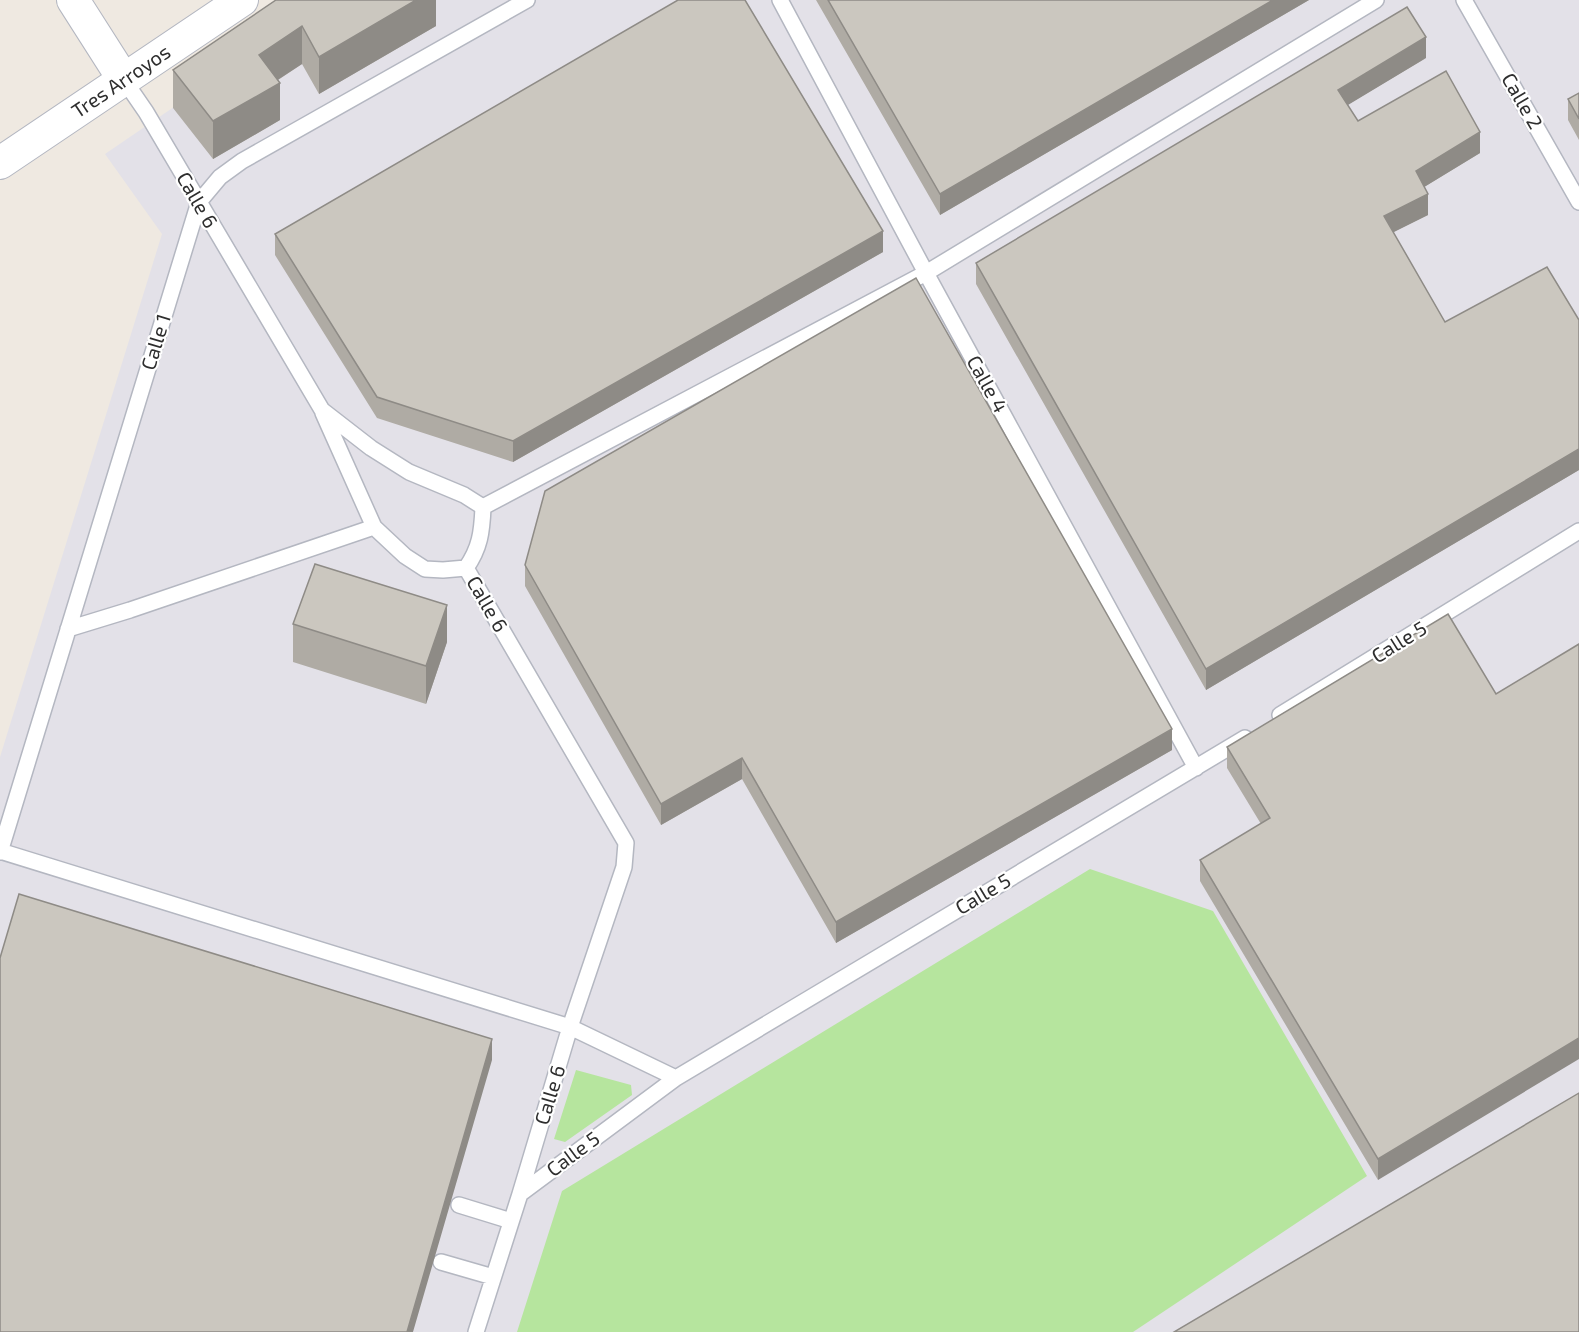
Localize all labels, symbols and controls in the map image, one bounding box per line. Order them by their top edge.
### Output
street label: Tres Arroyos [67,39,174,122]
street label: Calle 2 [1497,68,1548,133]
street label: Calle 6 [172,167,223,232]
street label: Calle 1 [135,311,175,373]
street label: Calle 4 [962,351,1013,416]
street label: Calle 6 [462,571,513,636]
street label: Calle 5 [1367,615,1430,667]
street label: Calle 5 [951,867,1014,919]
street label: Calle 6 [529,1062,569,1127]
street label: Calle 5 [541,1126,604,1181]

